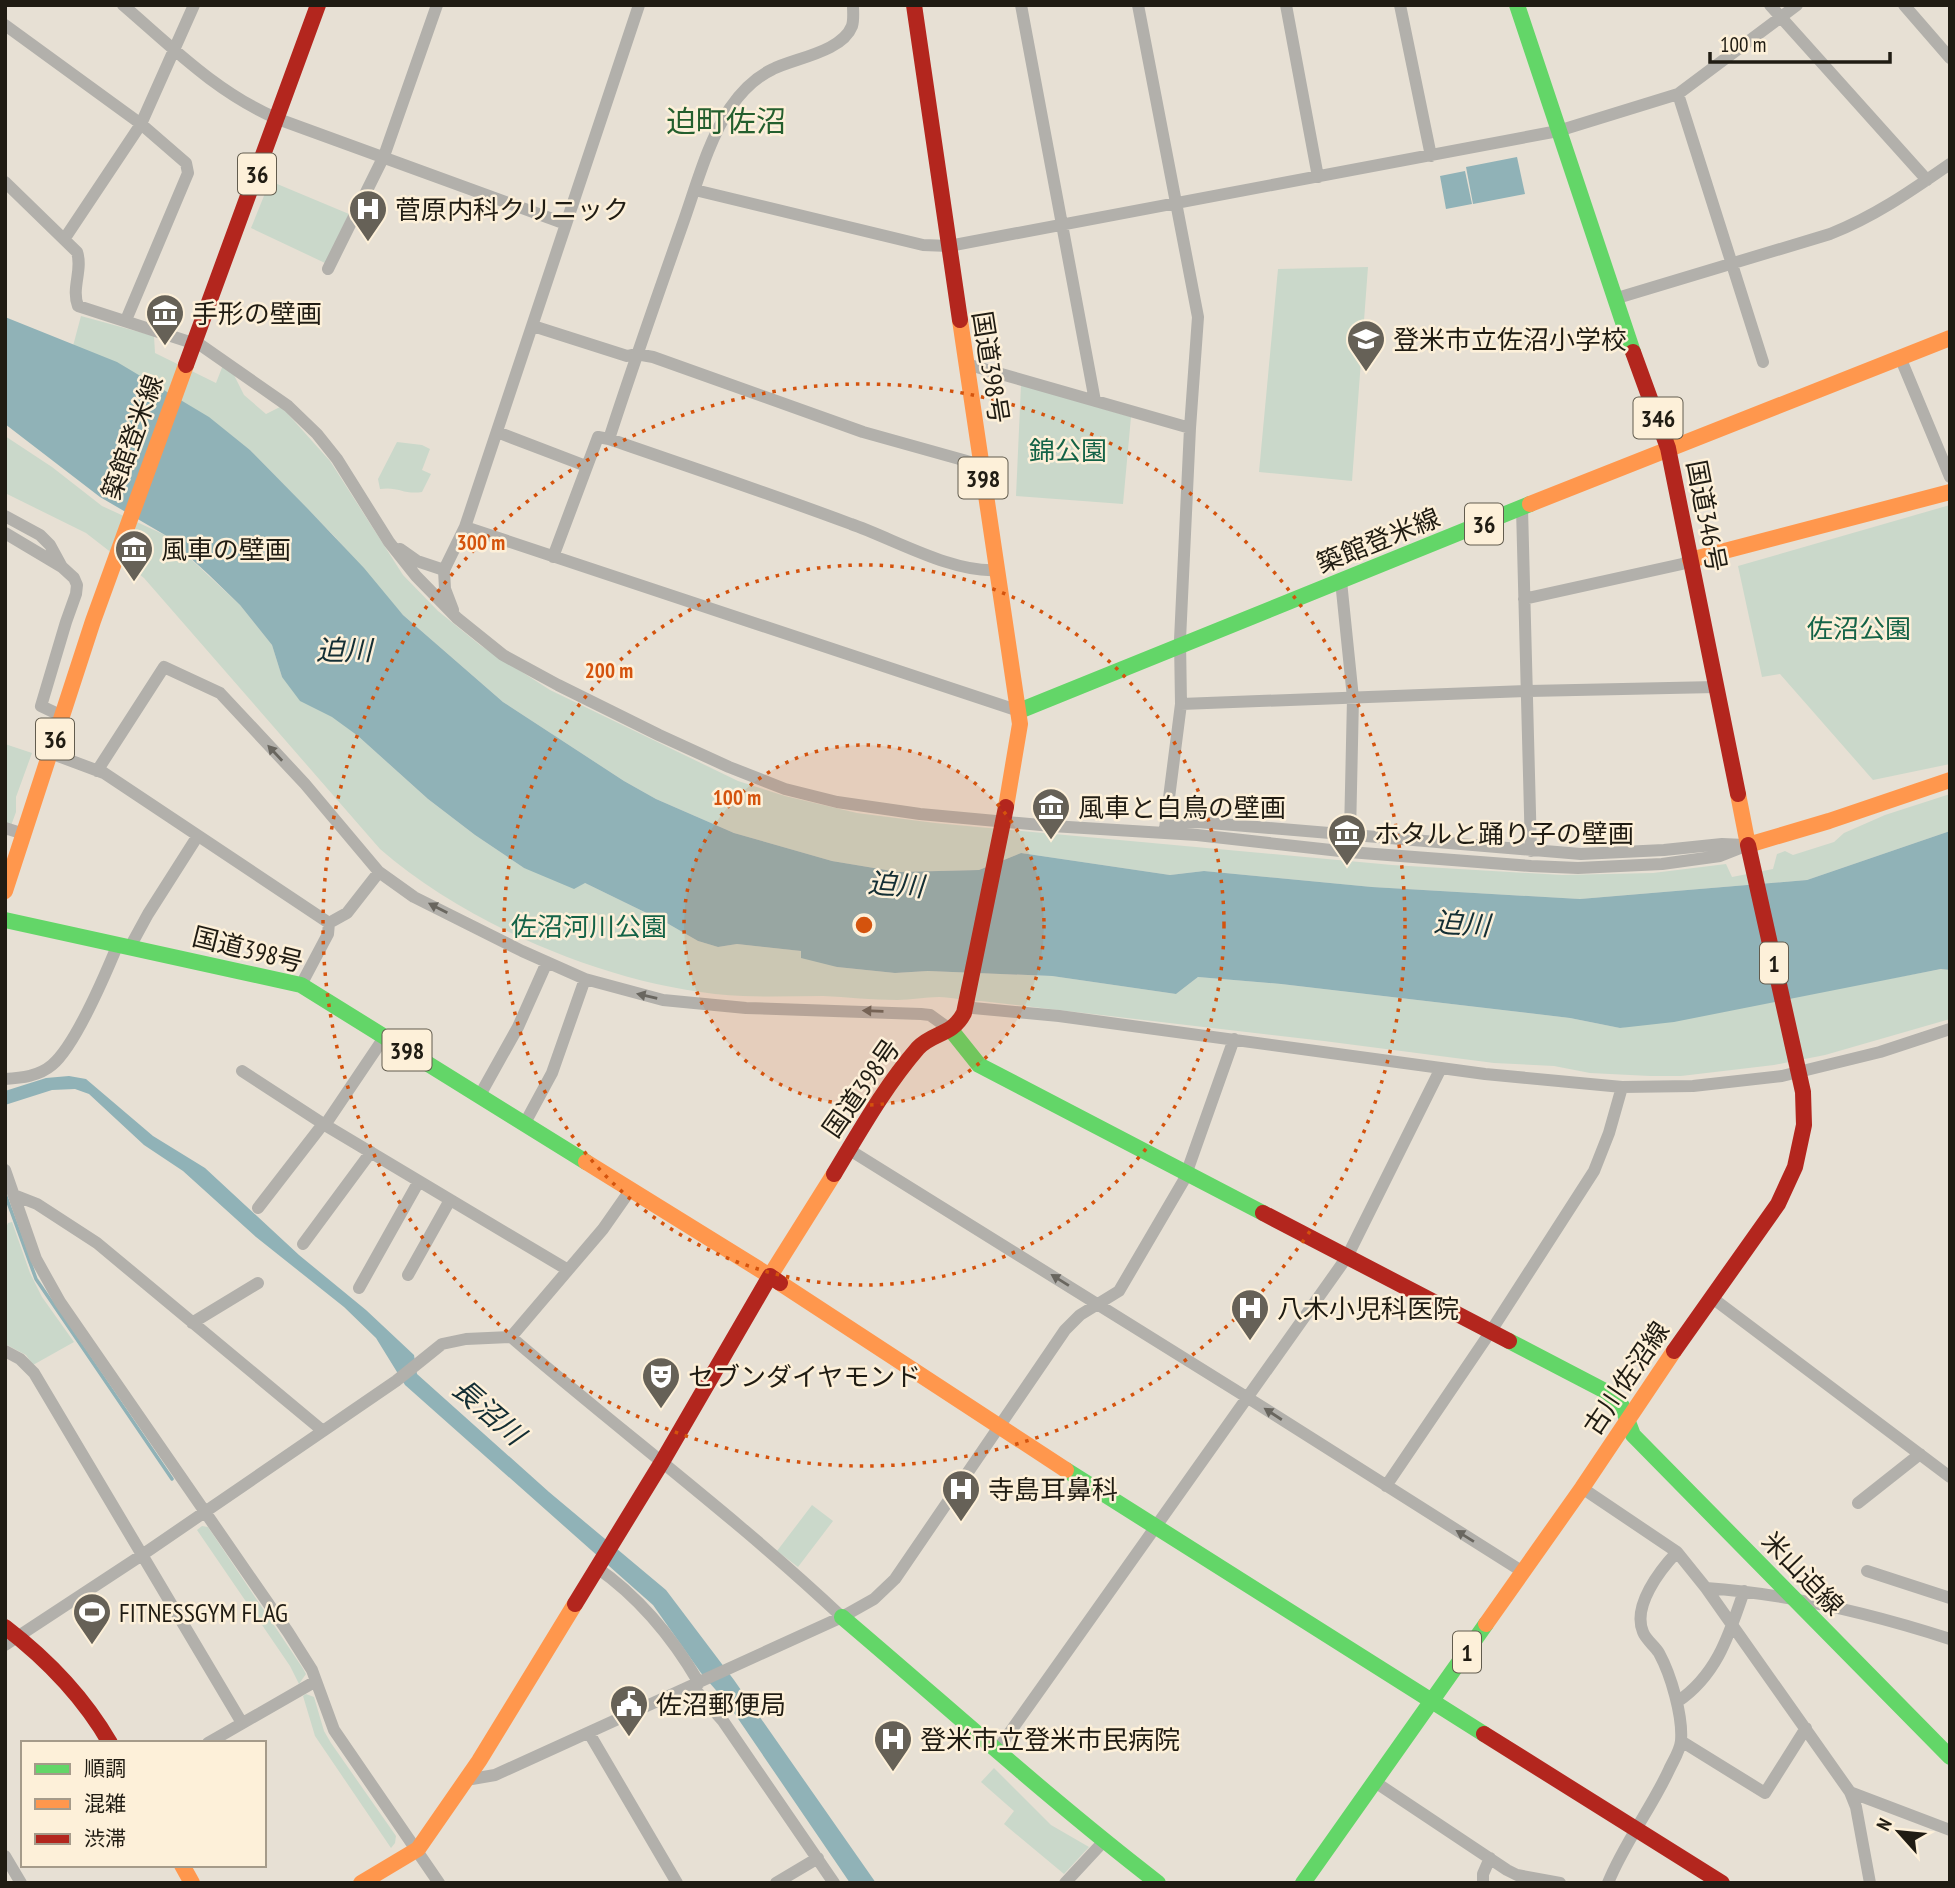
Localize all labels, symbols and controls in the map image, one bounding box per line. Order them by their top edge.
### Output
scale bar [1710,21,1890,65]
text: 100 m [1720,31,1766,58]
district label: 迫町佐沼 [666,101,786,140]
road number: 36 [238,154,276,194]
hospital icon: 菅原内科クリニック [347,188,389,243]
place label: 菅原内科クリニック [395,193,629,226]
museum icon: 手形の壁画 [144,292,186,347]
place label: 手形の壁画 [192,297,322,330]
street label: 国道398号 [966,309,1016,425]
school or university icon: 登米市立佐沼小学校 [1345,318,1387,373]
place label: 登米市立佐沼小学校 [1393,323,1627,356]
street label: 築館登米線 [94,370,170,504]
road number: 346 [1634,398,1682,438]
park label: 錦公園 [1029,434,1107,467]
street label: 国道346号 [1680,457,1734,575]
road number: 398 [958,458,1007,499]
street label: 築館登米線 [1312,500,1444,580]
road number: 36 [1465,504,1503,544]
museum icon: 風車の壁画 [113,528,155,583]
text: 300 m [457,529,505,556]
place label: 風車の壁画 [161,533,291,566]
park label: 佐沼公園 [1807,612,1911,645]
water label: 迫川 [316,631,375,668]
text: 200 m [585,657,633,684]
road number: 36 [36,718,74,760]
one-way arrow [267,744,283,762]
text: 100 m [713,784,761,811]
museum icon: 風車と白鳥の壁画 [1030,786,1072,841]
place label: 風車と白鳥の壁画 [1078,791,1286,824]
museum icon: ホタルと踊り子の壁画 [1326,812,1368,867]
place label: ホタルと踊り子の壁画 [1374,817,1634,850]
water label: 迫川 [867,864,928,905]
one-way arrow [428,903,448,914]
water label: 迫川 [1433,903,1494,944]
park label: 佐沼河川公園 [511,910,667,943]
centre of rings [852,913,876,937]
street label: 国道398号 [189,919,307,979]
road number: 1 [1760,943,1788,984]
one-way arrow [636,990,658,1001]
one-way arrow [862,1006,884,1017]
road number: 398 [382,1030,432,1070]
street label: 国道398号 [815,1032,907,1144]
one-way arrow [1050,1274,1069,1287]
hospital icon: 八木小児科医院 [1229,1287,1271,1342]
place label: 八木小児科医院 [1277,1292,1459,1325]
street label: 古川佐沼線 [1576,1315,1676,1441]
theatre icon: セブンダイヤモンド [640,1355,682,1410]
place label: セブンダイヤモンド [688,1360,921,1393]
water label: 長沼川 [445,1369,535,1454]
one-way arrow [1264,1407,1283,1420]
hospital icon: 寺島耳鼻科 [940,1468,982,1523]
place label: 寺島耳鼻科 [988,1473,1118,1506]
street label: 米山迫線 [1755,1524,1851,1622]
one-way arrow [1456,1529,1475,1542]
sports icon: FITNESSGYM FLAG [71,1591,113,1646]
place label: FITNESSGYM FLAG [119,1596,288,1629]
road number: 1 [1453,1632,1481,1672]
public building icon: 佐沼郵便局 [608,1683,650,1738]
place label: 佐沼郵便局 [656,1688,786,1721]
hospital icon: 登米市立登米市民病院 [872,1718,914,1773]
place label: 登米市立登米市民病院 [920,1723,1180,1756]
legend [21,1741,266,1867]
text: 順調 [84,1755,126,1782]
text: 混雑 [84,1790,126,1817]
north arrow [1864,1797,1934,1867]
text: N [1871,1814,1897,1834]
text: 渋滞 [84,1825,126,1852]

